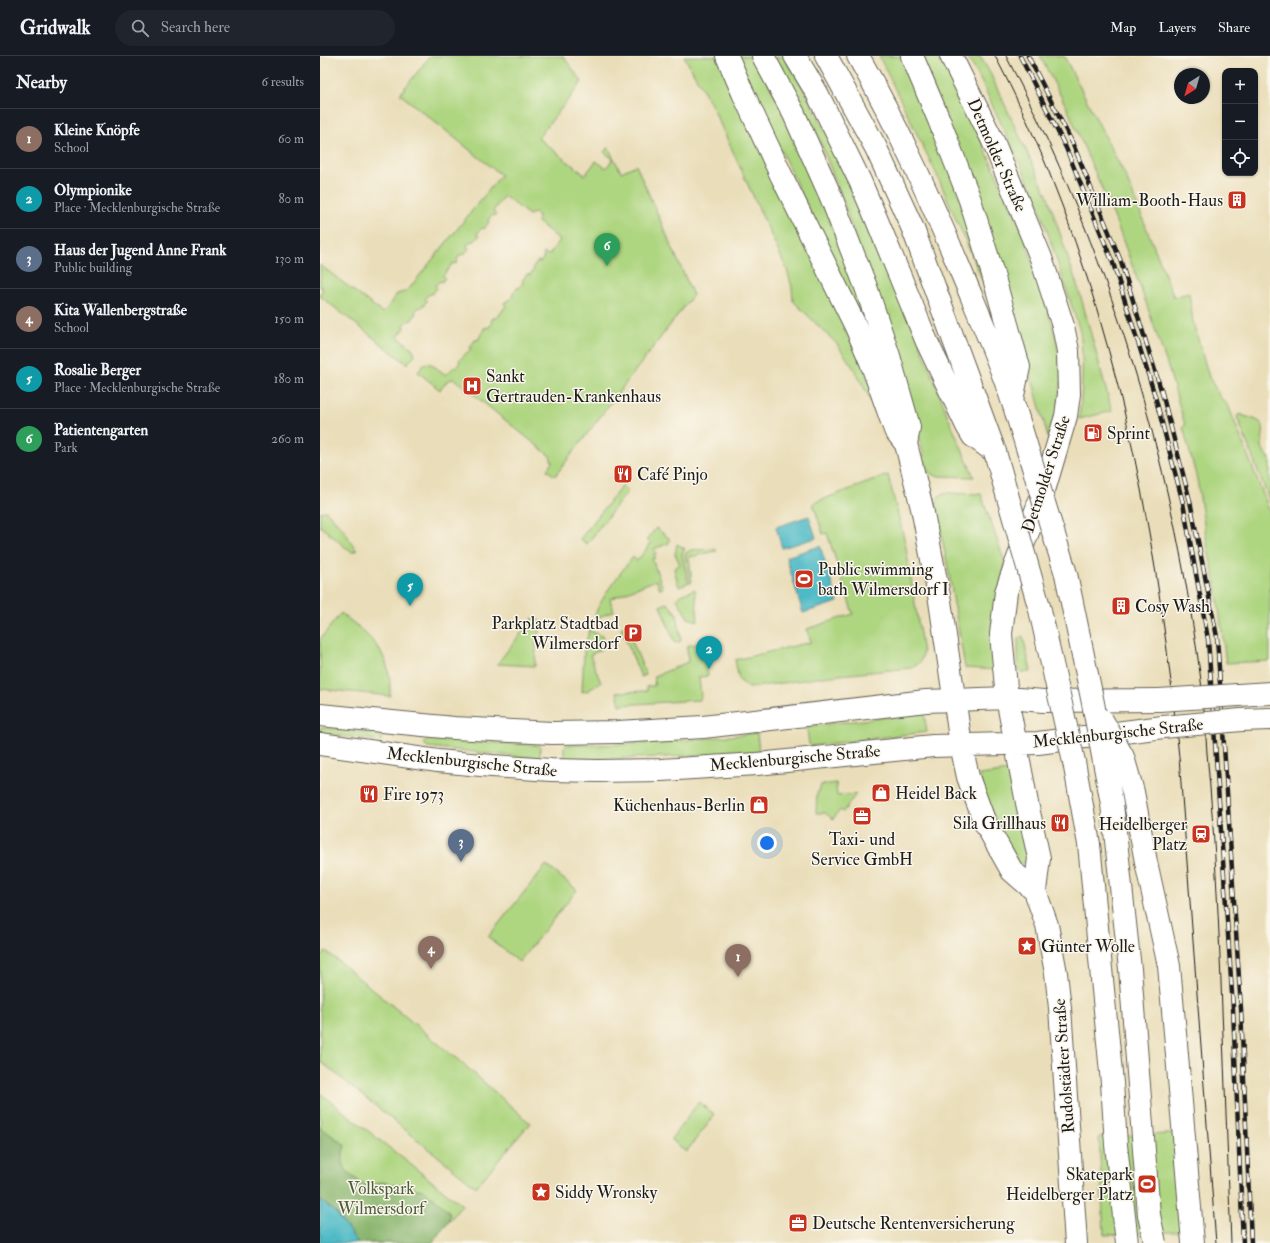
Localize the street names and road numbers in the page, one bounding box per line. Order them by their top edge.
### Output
street label: Detmolder Straße [963,95,1031,215]
street label: Detmolder Straße [1017,413,1075,535]
street label: Mecklenburgische Straße [1032,714,1204,752]
street label: Mecklenburgische Straße [709,740,881,776]
street label: Mecklenburgische Straße [386,743,558,781]
street label: Rudolstädter Straße [1049,998,1079,1134]

